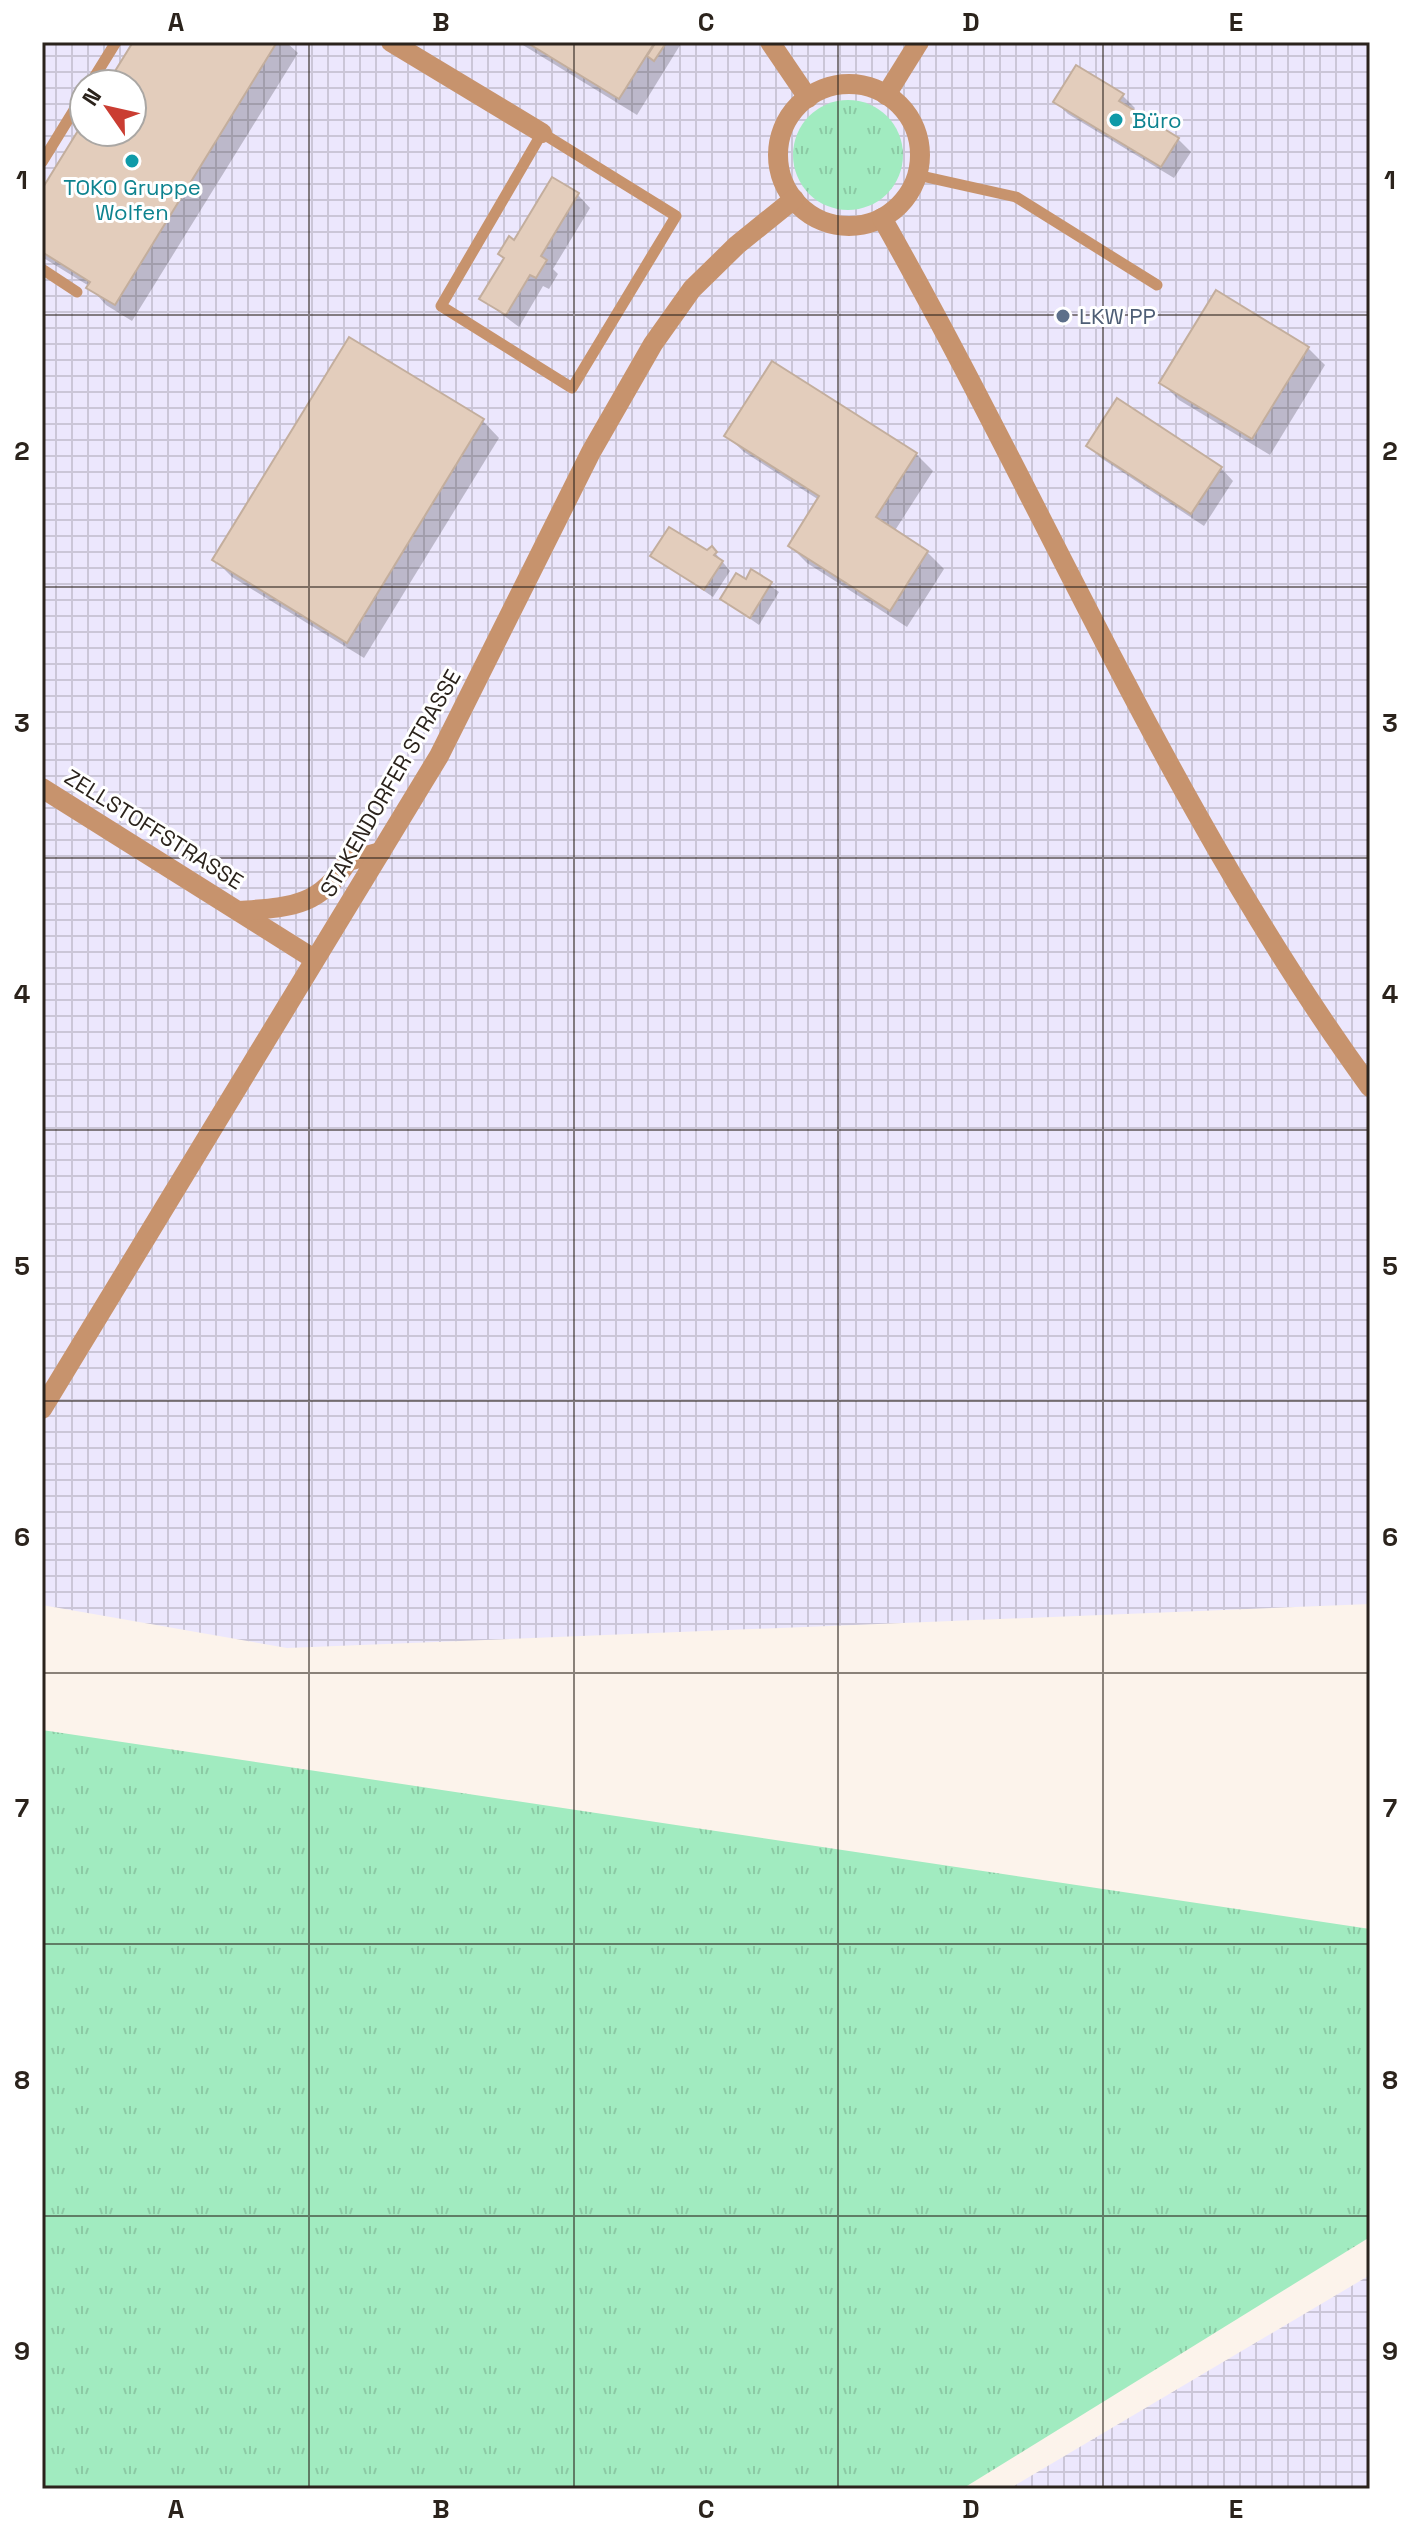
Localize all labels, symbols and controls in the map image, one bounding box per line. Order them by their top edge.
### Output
text: A [168,5,185,39]
text: B [432,5,450,39]
text: C [698,5,714,39]
text: D [962,5,980,39]
text: E [1229,5,1243,39]
north arrow [68,68,148,148]
text: N [76,83,107,111]
place label: Büro [1132,106,1182,134]
marker: Büro [1107,111,1125,129]
marker: TOKO Gruppe Wolfen [123,152,141,170]
text: 1 [16,163,28,197]
text: 1 [1384,163,1396,197]
place label: TOKO Gruppe Wolfen [63,173,201,226]
place label: LKW PP [1079,302,1156,330]
marker: LKW PP [1054,307,1072,325]
text: 2 [14,434,30,468]
text: 2 [1382,434,1398,468]
street label: STAKENDORFER STRASSE [313,664,467,902]
text: 3 [14,706,30,740]
text: 3 [1382,706,1398,740]
street label: ZELLSTOFFSTRASSE [59,763,249,895]
text: 4 [14,977,30,1011]
text: 4 [1382,977,1398,1011]
text: 5 [14,1249,30,1283]
text: 5 [1382,1249,1398,1283]
text: 6 [14,1520,30,1554]
text: 6 [1382,1520,1398,1554]
text: 7 [15,1791,29,1825]
text: 7 [1383,1791,1397,1825]
text: 8 [14,2063,30,2097]
text: 8 [1382,2063,1398,2097]
text: 9 [14,2334,30,2368]
text: 9 [1382,2334,1398,2368]
text: A [168,2492,185,2526]
text: B [432,2492,450,2526]
text: C [698,2492,714,2526]
text: D [962,2492,980,2526]
text: E [1229,2492,1243,2526]

